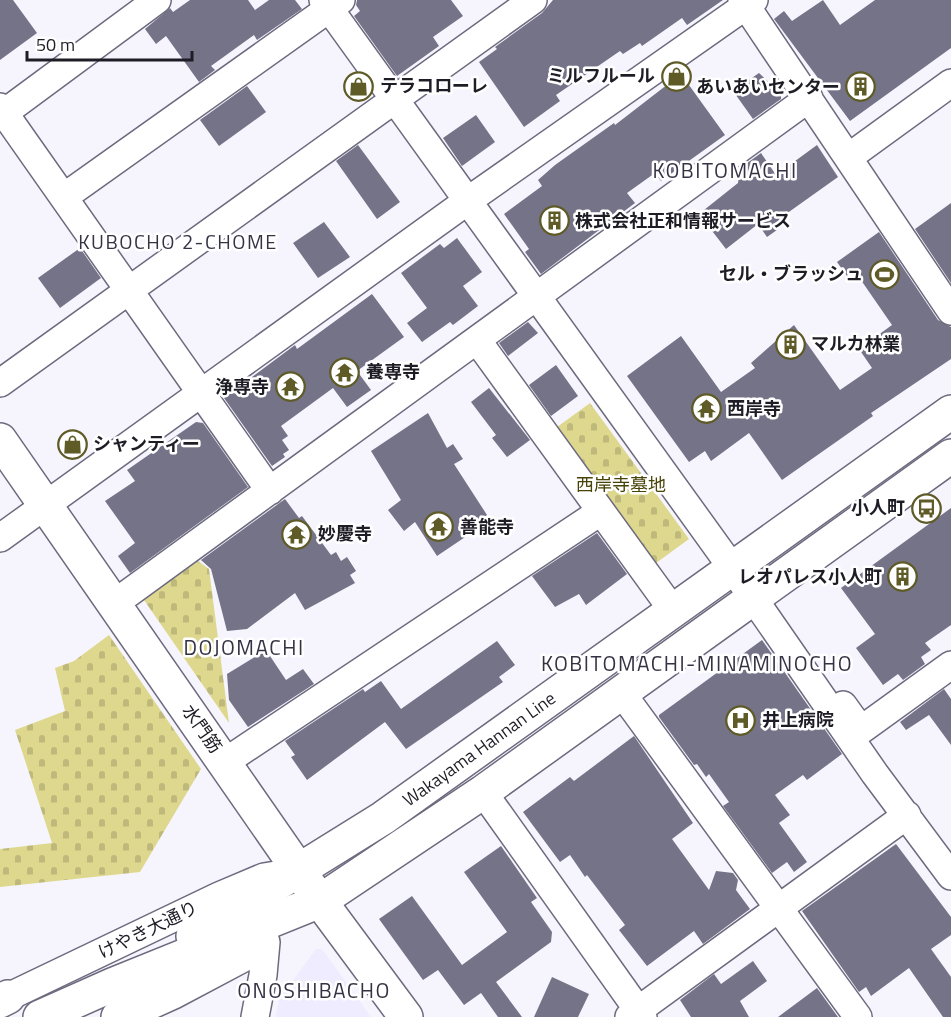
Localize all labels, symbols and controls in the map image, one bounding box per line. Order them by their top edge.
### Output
scale bar [27,24,192,62]
text: 50 m [36,31,75,58]
shop icon: ミルフルール [660,60,692,92]
place label: ミルフルール [547,62,655,89]
shop icon: テラコローレ [343,70,375,102]
building icon: あいあいセンター [845,71,877,103]
place label: テラコローレ [380,72,488,99]
place label: あいあいセンター [696,73,840,100]
district label: KOBITOMACHI [652,154,798,186]
building icon: 株式会社正和情報サービス [538,205,570,237]
place label: 株式会社正和情報サービス [575,207,791,234]
district label: KUBOCHO 2-CHOME [78,226,278,257]
sports icon: セル・ブラッシュ [868,258,900,290]
place label: セル・ブラッシュ [719,260,863,287]
building icon: マルカ林業 [774,328,806,360]
place label: マルカ林業 [811,330,900,357]
temple icon: 養専寺 [329,356,361,388]
place label: 養専寺 [366,358,420,385]
temple icon: 浄専寺 [274,371,306,403]
place label: 浄専寺 [215,373,269,400]
temple icon: 西岸寺 [690,393,722,425]
place label: 西岸寺 [727,395,781,422]
shop icon: シャンティー [56,428,88,460]
place label: シャンティー [93,430,200,457]
park label: 西岸寺墓地 [576,471,666,498]
bus stop icon: 小人町 [910,492,942,524]
place label: 小人町 [851,494,905,521]
temple icon: 善能寺 [423,511,455,543]
place label: 善能寺 [460,513,514,540]
temple icon: 妙慶寺 [281,518,313,550]
place label: 妙慶寺 [318,520,372,547]
building icon: レオパレス小人町 [887,561,919,593]
place label: レオパレス小人町 [738,563,882,590]
district label: DOJOMACHI [183,631,305,663]
district label: KOBITOMACHI-MINAMINOCHO [541,647,853,679]
street label: Wakayama Hannan Line [397,685,561,813]
street label: 水門筋 [176,699,229,759]
hospital icon: 井上病院 [725,704,757,736]
place label: 井上病院 [762,706,834,733]
street label: けやき大通り [93,894,202,965]
district label: ONOSHIBACHO [237,974,391,1006]

